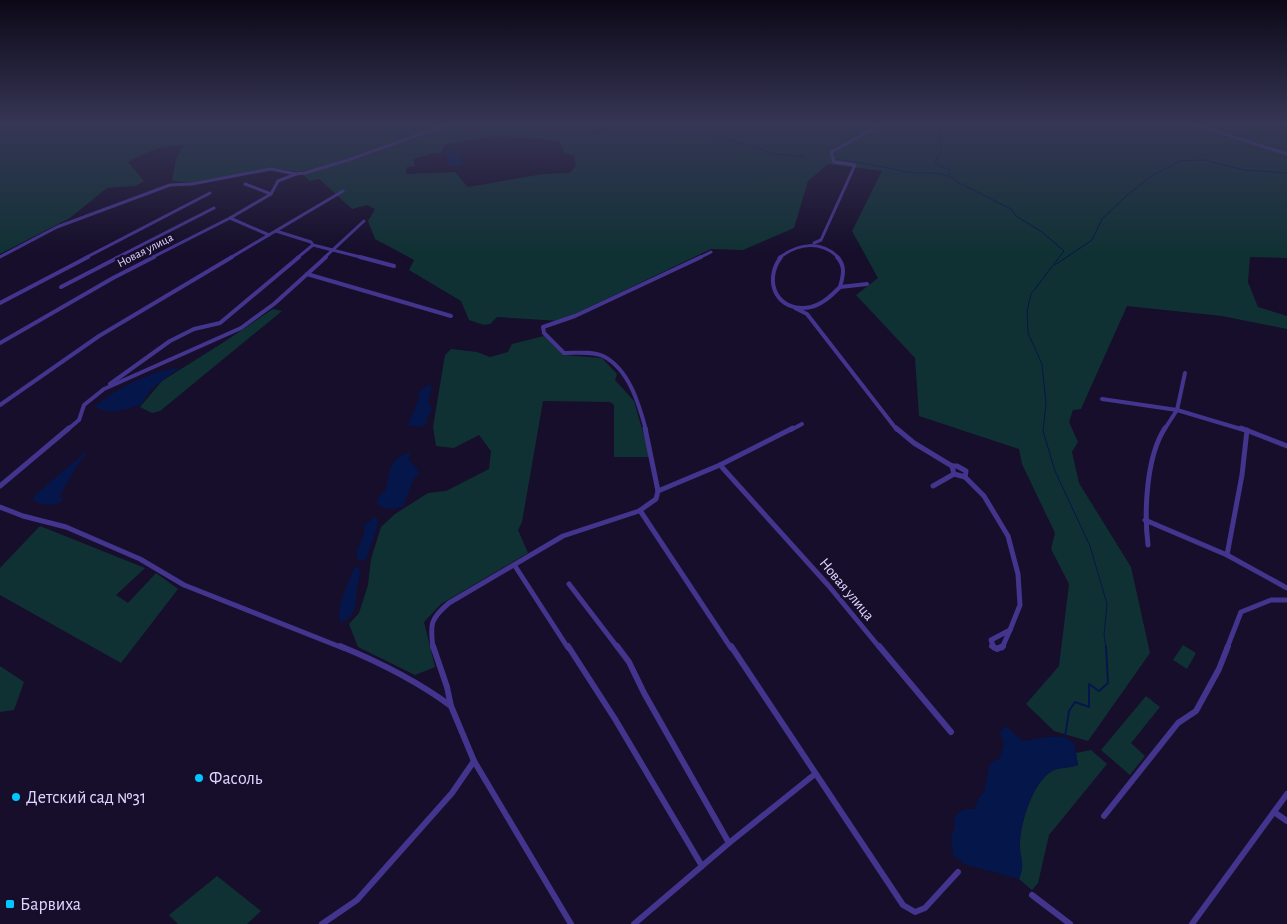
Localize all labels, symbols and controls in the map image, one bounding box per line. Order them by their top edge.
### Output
street label: Новая улица [115,231,176,270]
street label: Новая улица [816,555,877,623]
place label: Фасоль [209,770,263,788]
marker: Фасоль [193,772,205,784]
place label: Детский сад №31 [26,789,146,807]
marker: Детский сад №31 [10,791,22,803]
place label: Барвиха [20,896,81,914]
marker: Барвиха [4,898,16,910]

